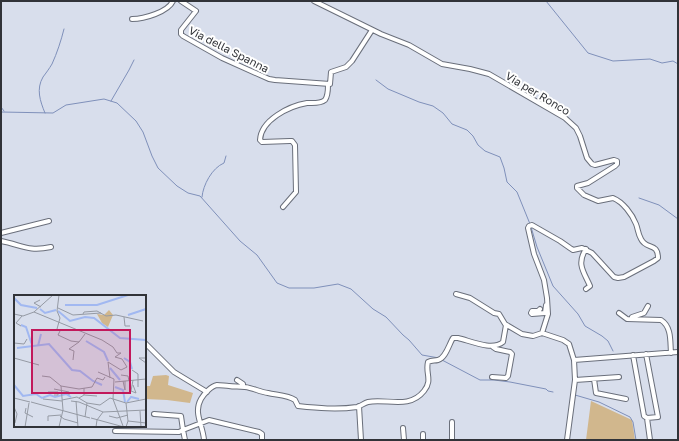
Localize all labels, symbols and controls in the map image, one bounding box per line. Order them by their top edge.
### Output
street label: Via della Spanna [187,23,271,75]
street label: Via per Ronco [503,69,573,118]
inset map [14,295,146,427]

